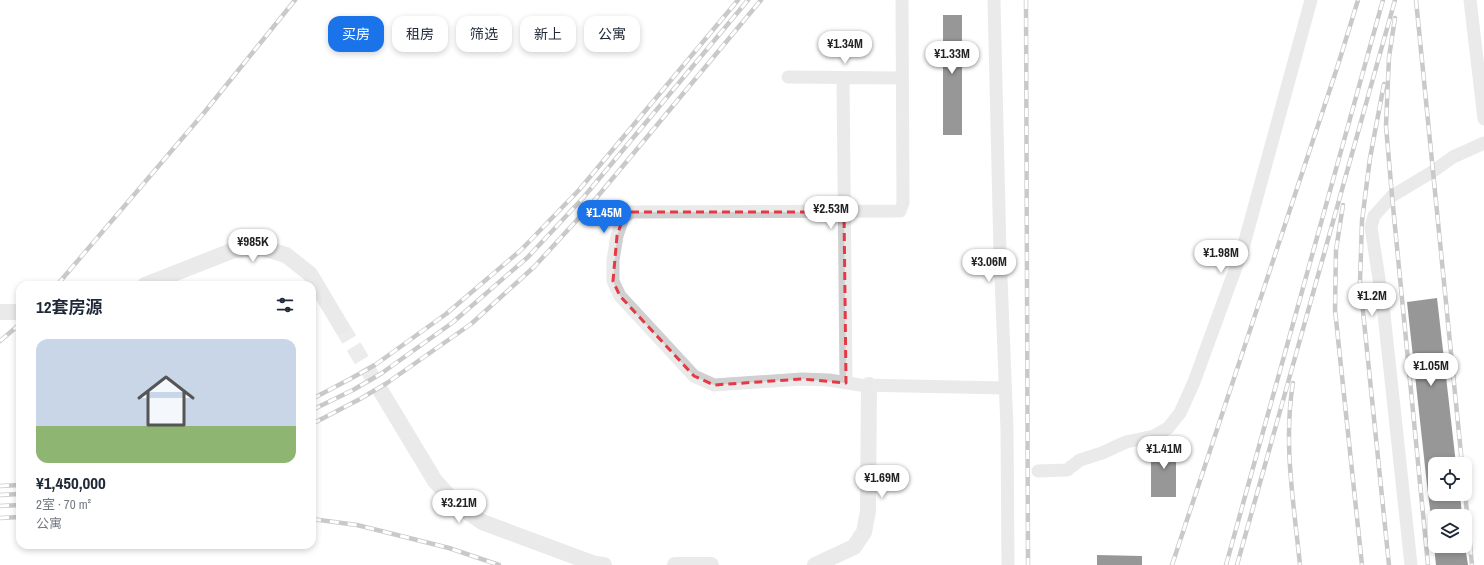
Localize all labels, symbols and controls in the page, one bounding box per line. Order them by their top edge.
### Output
chip: 买房 [328,16,384,52]
chip: 租房 [392,16,448,52]
chip: 筛选 [456,16,512,52]
chip: 新上 [520,16,576,52]
chip: 公寓 [584,16,640,52]
pin: ¥1.34M [812,31,878,65]
text: ¥1.34M [827,35,863,52]
pin: ¥1.33M [919,41,985,75]
text: ¥1.33M [934,45,970,62]
pin: ¥2.53M [798,196,864,230]
pin: ¥1.45M [571,200,637,234]
text: ¥2.53M [813,200,849,217]
text: ¥1.45M [586,204,622,221]
pin: ¥985K [225,229,281,263]
text: ¥985K [237,233,269,250]
pin: ¥1.98M [1188,240,1254,274]
text: ¥1.98M [1203,244,1239,261]
pin: ¥3.06M [956,249,1022,283]
text: ¥3.06M [971,253,1007,270]
pin: ¥1.2M [1344,283,1400,317]
text: ¥1.2M [1357,287,1387,304]
icon: filters [274,294,296,316]
text: 12套房源 [36,295,103,318]
pin: ¥1.05M [1398,353,1464,387]
text: ¥1.05M [1413,357,1449,374]
icon: home [130,365,202,437]
pin: ¥1.41M [1131,436,1197,470]
text: ¥1.41M [1146,440,1182,457]
map controls [1428,457,1472,553]
button: locate [1428,457,1472,501]
pin: ¥1.69M [849,465,915,499]
text: ¥1.69M [864,469,900,486]
text: ¥1,450,000 [36,471,106,494]
pin: ¥3.21M [426,490,492,524]
text: ¥3.21M [441,494,477,511]
text: 2室 · 70 m² [36,496,91,513]
button: layers [1428,509,1472,553]
text: 公寓 [36,515,62,532]

